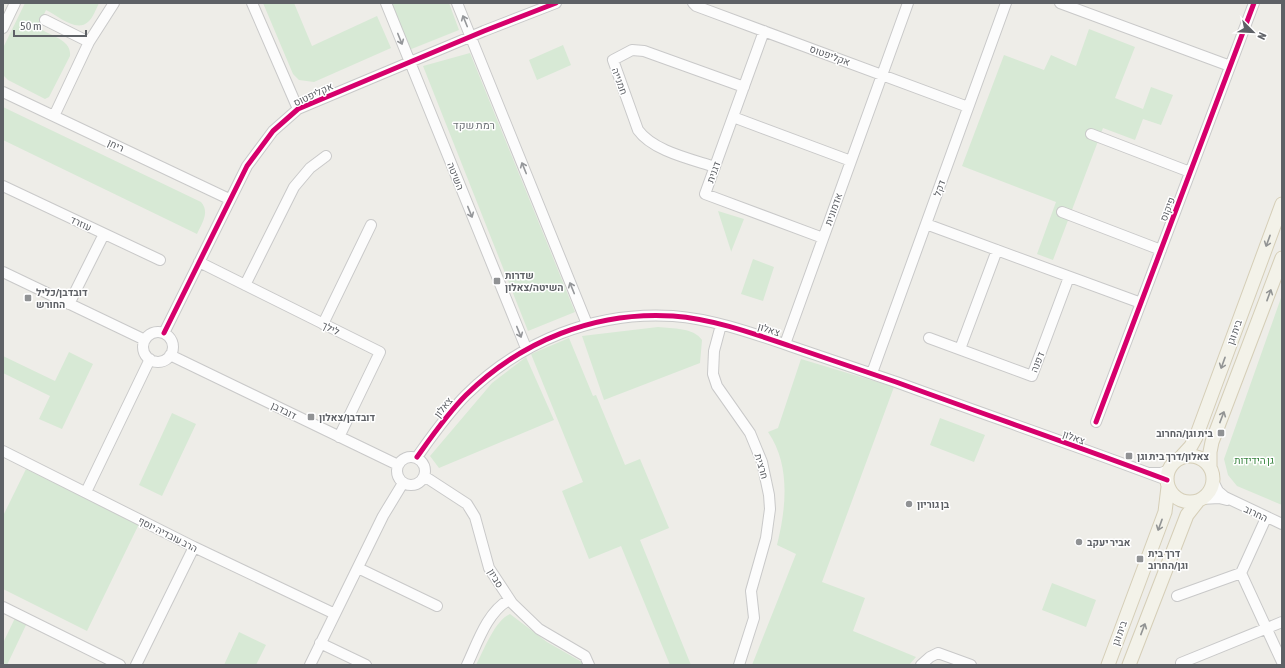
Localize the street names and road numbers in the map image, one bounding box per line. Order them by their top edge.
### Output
street label: אקליפטוס [808,43,852,68]
street label: חמנייה [610,66,629,96]
street label: אקליפטוס [292,80,335,108]
street label: ריחן [106,137,126,154]
street label: דגנית [705,160,722,184]
street label: השיטה [445,161,466,192]
street label: דקל [931,179,947,198]
street label: אדמונית [823,191,844,227]
street label: פיקוס [1158,196,1177,223]
street label: עוזרד [68,214,93,233]
street label: בית וגן [1225,318,1244,346]
street label: לילך [320,320,341,337]
street label: צאלון [756,321,782,338]
street label: דפנה [1028,350,1046,374]
street label: צאלון [432,395,455,420]
street label: דובדבן [269,400,298,421]
street label: צאלון [1061,428,1087,447]
street label: חרצית [753,452,770,480]
street label: החרוב [1242,503,1270,524]
street label: הרב עובדיה יוסף [136,515,199,554]
street label: סביון [486,567,505,590]
street label: בית וגן [1110,619,1129,647]

